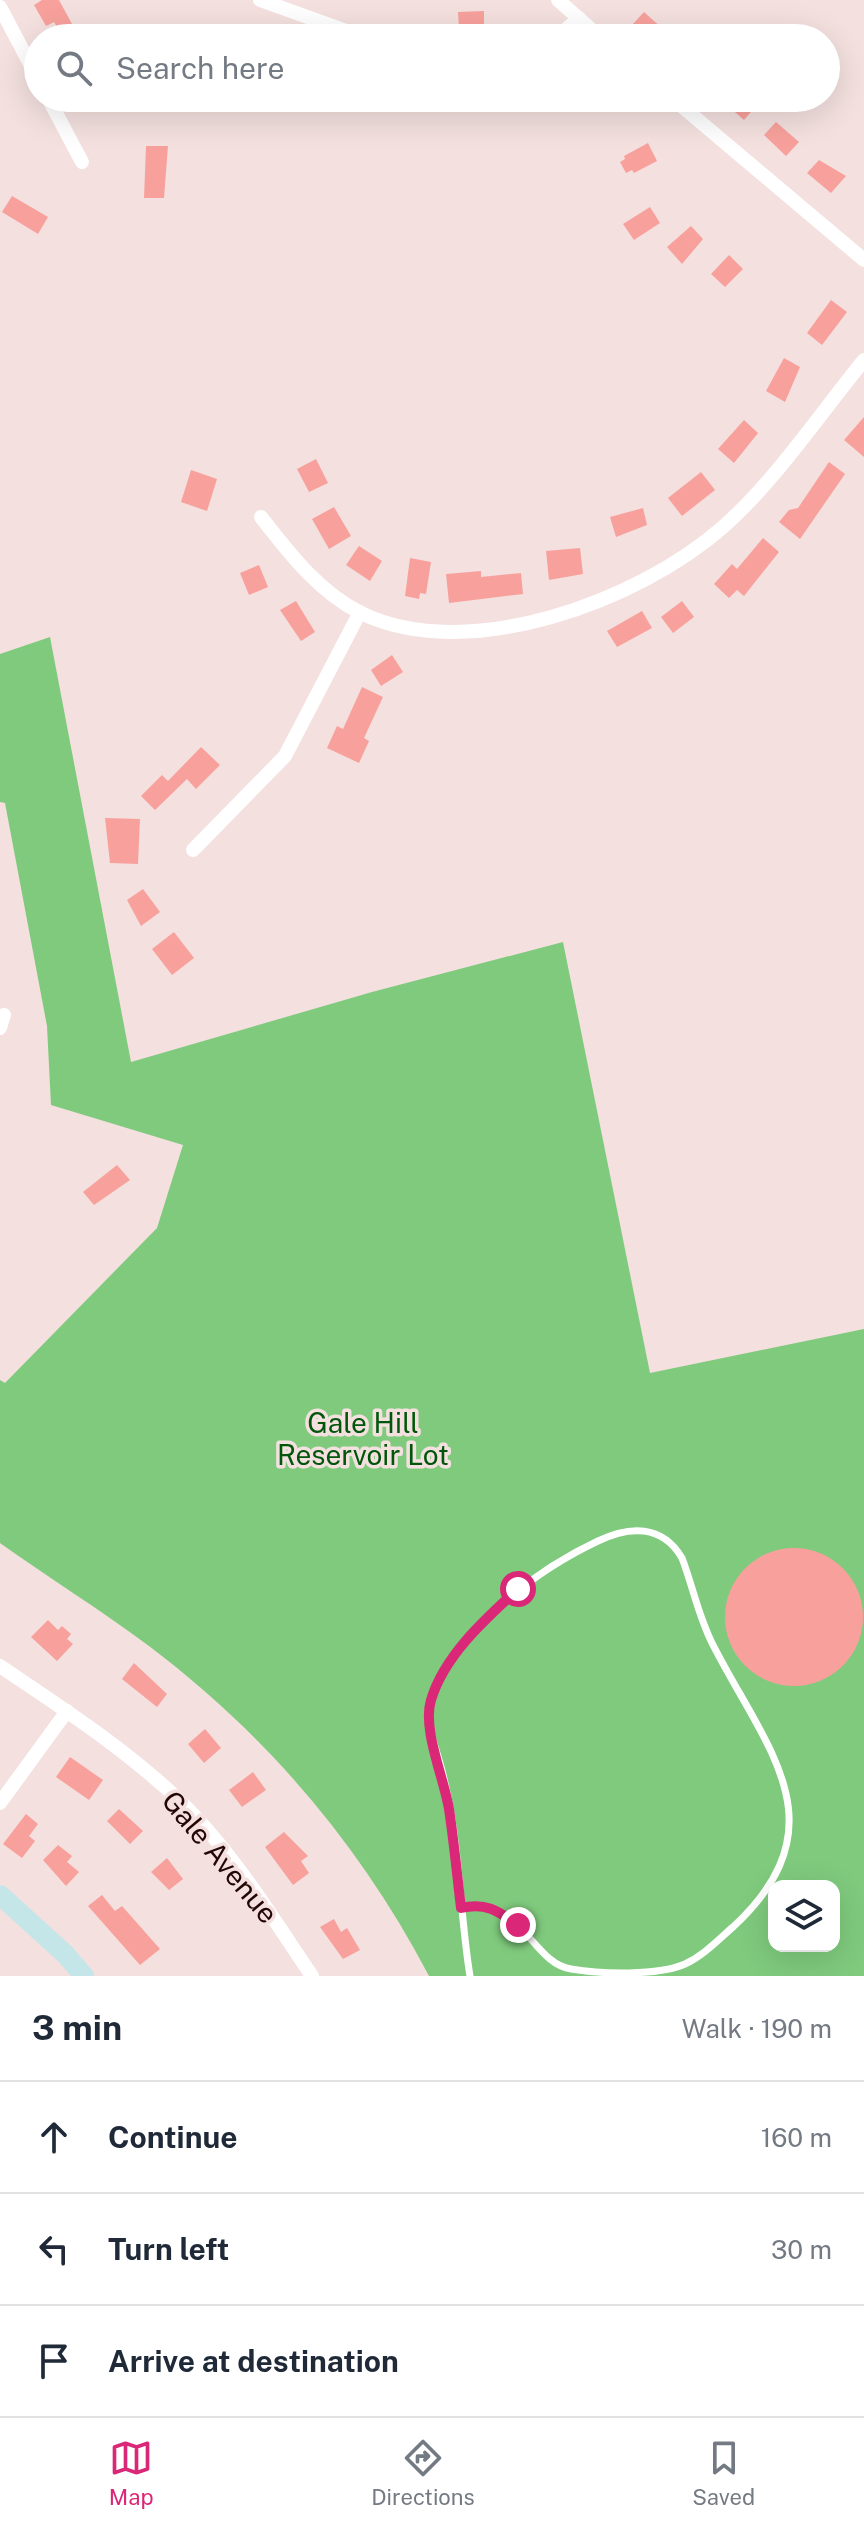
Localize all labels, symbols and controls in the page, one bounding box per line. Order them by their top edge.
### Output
search box [24,24,840,112]
icon: search [52,46,96,90]
text: Search here [116,50,284,86]
park label: Gale Hill Reservoir Lot [277,1406,449,1471]
route start [500,1571,536,1607]
street label: Gale Avenue [156,1784,285,1930]
map controls [768,1880,840,1952]
button: layers [768,1880,840,1952]
route end [500,1907,536,1943]
text: 3 min [32,2008,122,2048]
text: Walk · 190 m [682,2013,832,2044]
icon: ahead [32,2115,76,2159]
text: Continue [108,2119,238,2155]
text: 160 m [761,2122,832,2153]
icon: left [32,2227,76,2271]
text: Turn left [108,2231,229,2267]
text: 30 m [771,2234,832,2265]
icon: arrive [32,2339,76,2383]
text: Arrive at destination [108,2343,399,2379]
tab: Map [109,2436,154,2510]
tab: Directions [371,2436,475,2510]
tab: Saved [692,2436,755,2510]

